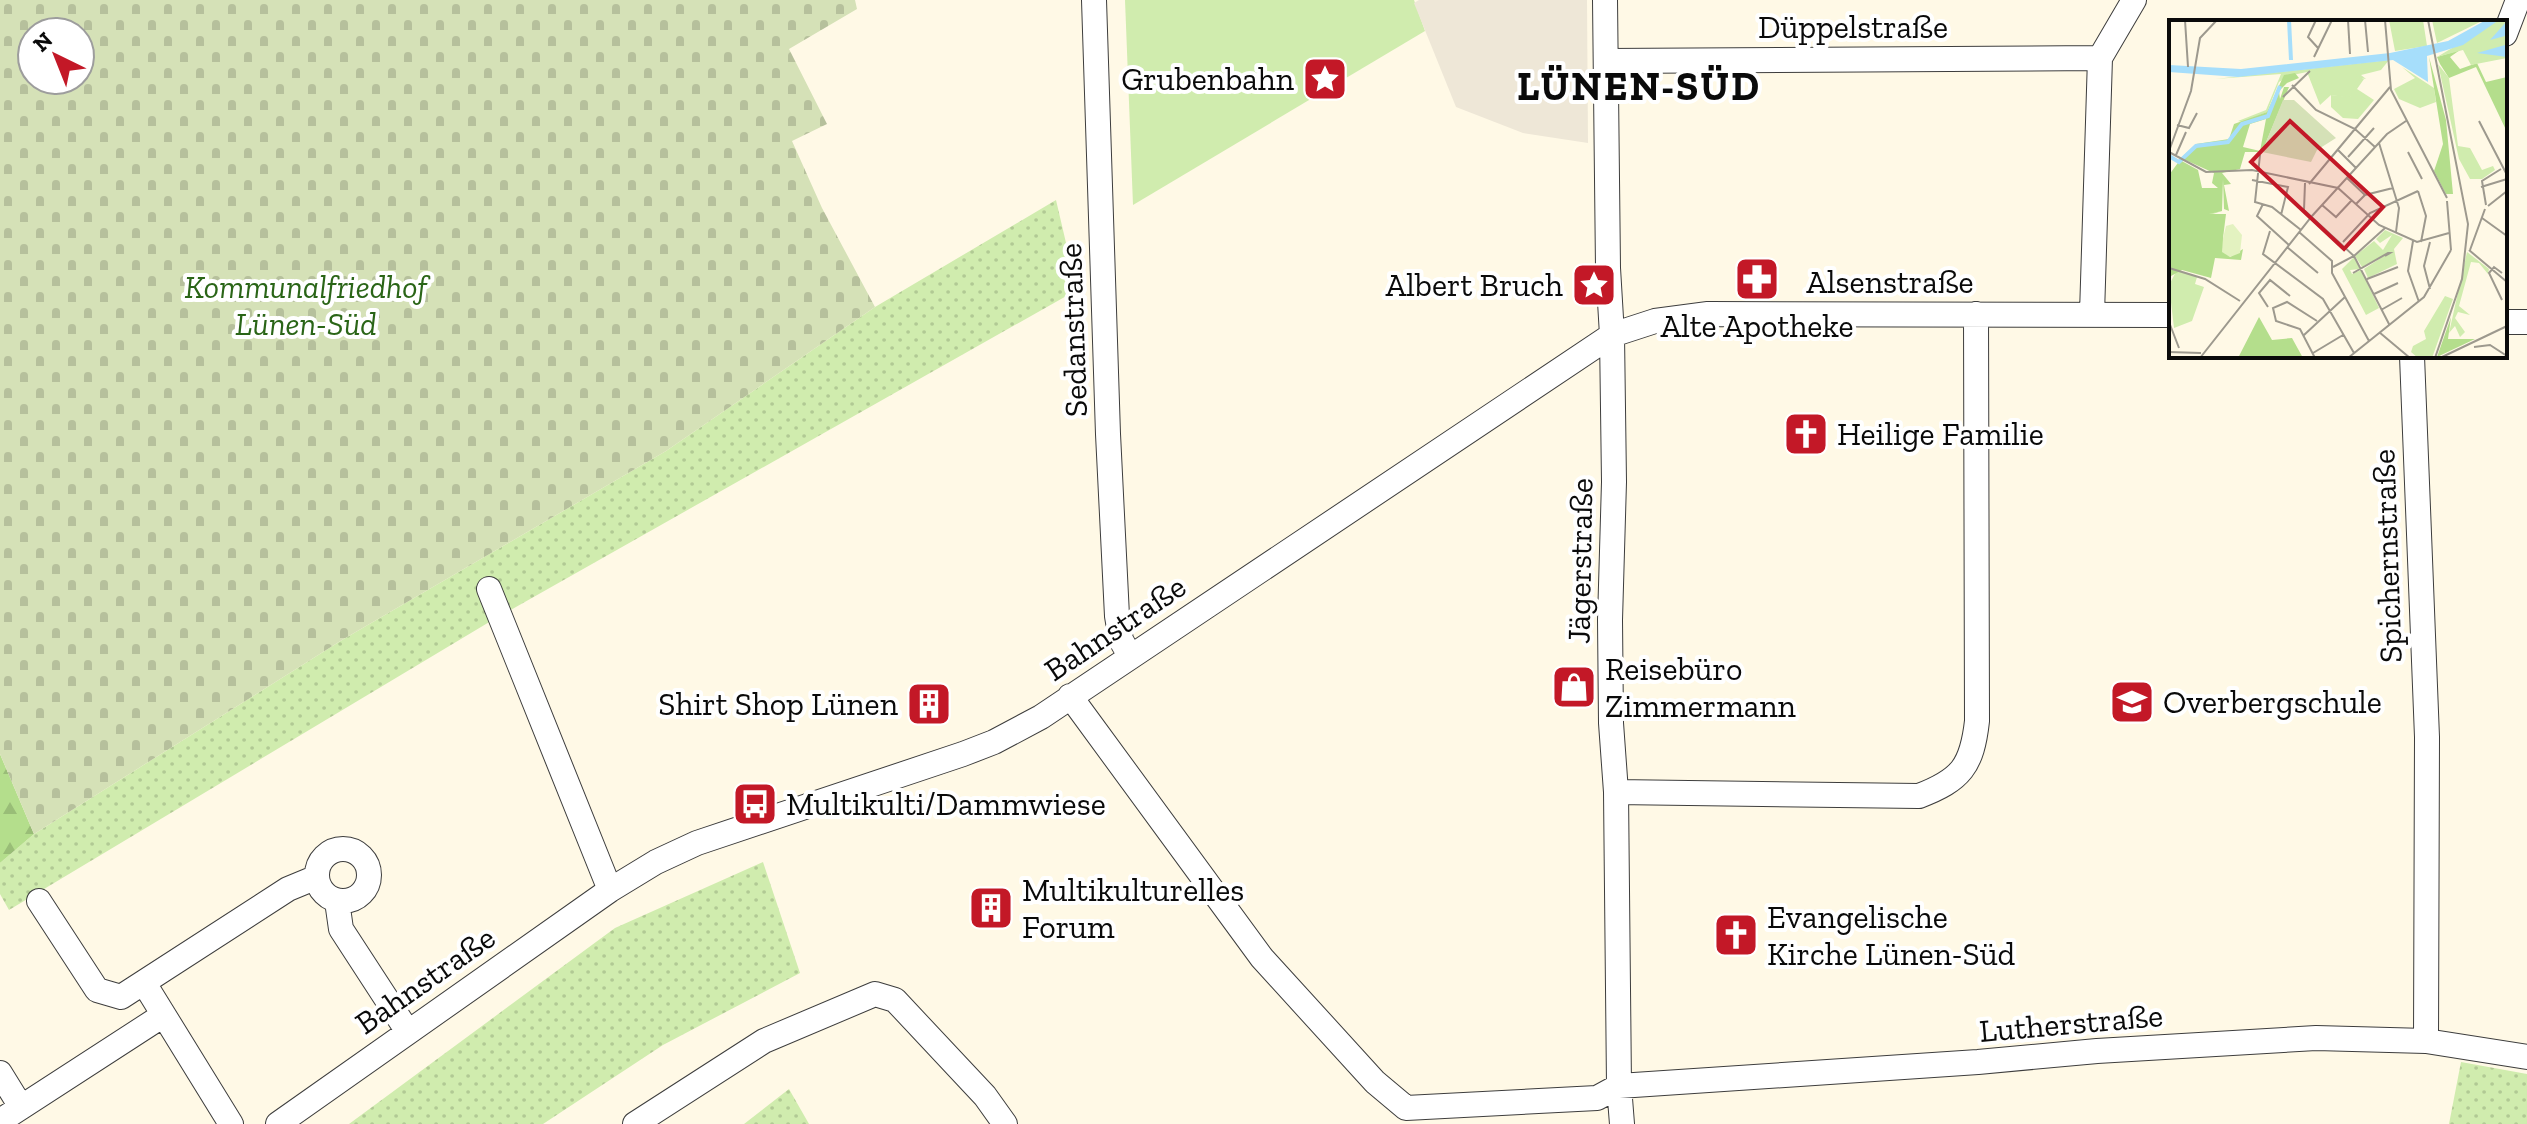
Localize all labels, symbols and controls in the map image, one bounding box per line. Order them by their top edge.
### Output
street label: Düppelstraße [1758,8,1948,46]
north arrow [16,16,96,96]
inset map [2169,20,2507,358]
text: N [27,26,58,57]
place icon: Grubenbahn [1301,55,1349,103]
place label: Grubenbahn [1121,60,1295,98]
district label: LÜNEN-SÜD [1517,62,1761,110]
street label: Sedanstraße [1051,242,1095,418]
pharmacy icon: Alte Apotheke [1733,255,1781,303]
place icon: Albert Bruch [1570,261,1618,309]
street label: Alsenstraße [1806,263,1974,301]
place label: Albert Bruch [1386,266,1563,304]
park label: Kommunalfriedhof Lünen-Süd [185,268,431,343]
place label: Alte Apotheke [1660,307,1854,345]
church icon: Heilige Familie [1782,410,1830,458]
place label: Heilige Familie [1837,415,2044,453]
street label: Spichernstraße [2364,448,2410,664]
street label: Jägerstraße [1560,478,1600,644]
street label: Bahnstraße [1037,567,1193,689]
place label: Reisebüro Zimmermann [1605,650,1797,725]
shop icon: Reisebüro Zimmermann [1550,663,1598,711]
school or university icon: Overbergschule [2108,678,2156,726]
building icon: Shirt Shop Lünen [905,680,953,728]
place label: Overbergschule [2163,683,2382,721]
place label: Shirt Shop Lünen [658,685,899,723]
bus stop icon: Multikulti/Dammwiese [731,780,779,828]
place label: Multikulti/Dammwiese [786,785,1106,823]
place label: Multikulturelles Forum [1022,871,1244,946]
building icon: Multikulturelles Forum [967,884,1015,932]
place label: Evangelische Kirche Lünen-Süd [1767,898,2016,973]
church icon: Evangelische Kirche Lünen-Süd [1712,911,1760,959]
street label: Bahnstraße [348,918,502,1042]
street label: Lutherstraße [1978,996,2164,1050]

